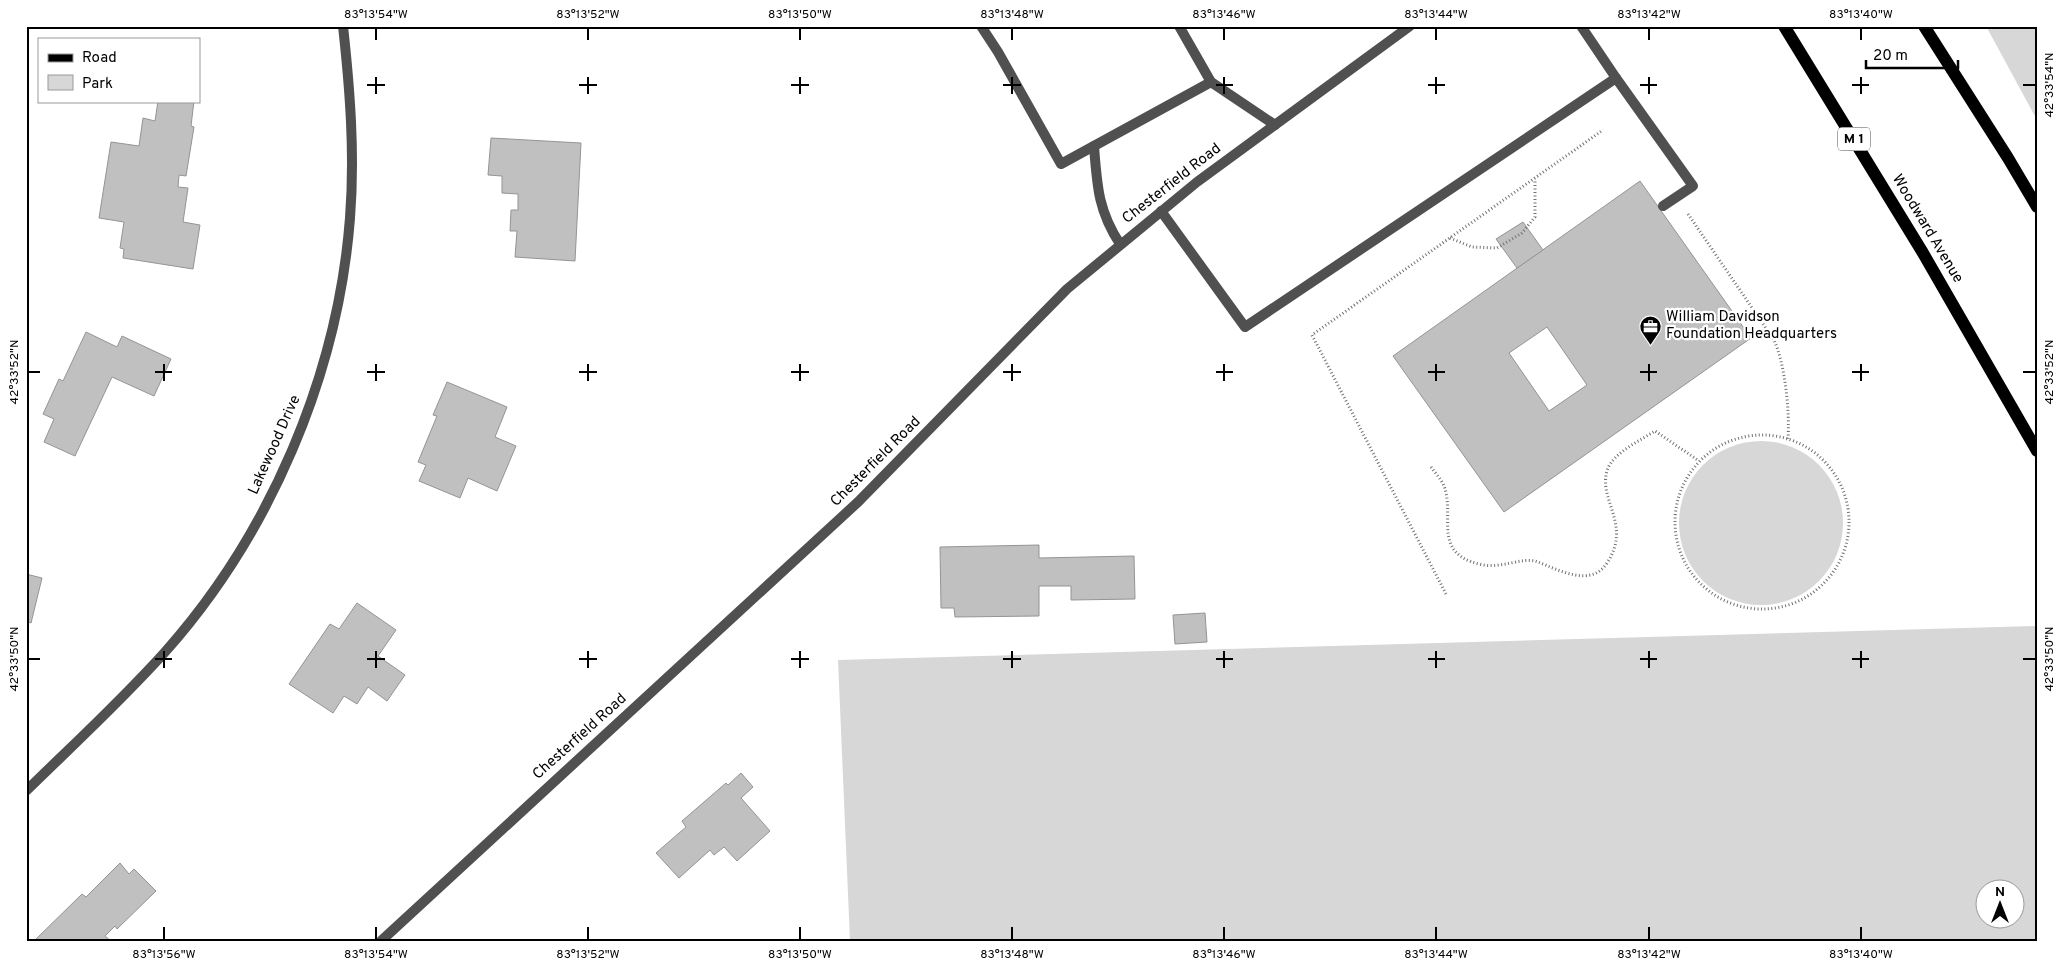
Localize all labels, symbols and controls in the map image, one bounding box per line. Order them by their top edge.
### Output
text: 83°13'54"W [344,7,408,23]
text: 83°13'52"W [556,7,620,23]
text: 83°13'50"W [768,7,832,23]
text: 83°13'48"W [980,7,1044,23]
text: 83°13'46"W [1192,7,1256,23]
text: 83°13'44"W [1404,7,1468,23]
text: 83°13'42"W [1617,7,1681,23]
text: 83°13'40"W [1829,7,1893,23]
legend [38,38,200,102]
scale bar [1866,38,1958,70]
text: 20 m [1873,47,1908,66]
text: Road [82,49,117,68]
text: 42°33'54"N [2042,52,2058,118]
text: Park [82,75,113,94]
road number: M 1 [1838,128,1870,150]
street label: Chesterfield Road [1119,139,1225,229]
street label: Woodward Avenue [1887,171,1967,287]
place label: William Davidson Foundation Headquarters [1666,308,1837,344]
office icon: William Davidson Foundation Headquarters [1638,314,1662,345]
text: 42°33'52"N [7,340,23,404]
text: 42°33'52"N [2042,340,2058,404]
street label: Lakewood Drive [245,392,305,498]
street label: Chesterfield Road [827,413,925,511]
text: 42°33'50"N [7,626,23,692]
text: 42°33'50"N [2042,626,2058,692]
street label: Chesterfield Road [529,690,631,784]
north arrow [1976,880,2026,930]
text: N [1995,884,2005,901]
text: 83°13'56"W [132,947,196,963]
text: 83°13'54"W [344,947,408,963]
text: 83°13'52"W [556,947,620,963]
text: 83°13'50"W [768,947,832,963]
text: 83°13'48"W [980,947,1044,963]
text: 83°13'46"W [1192,947,1256,963]
text: 83°13'44"W [1404,947,1468,963]
text: 83°13'42"W [1617,947,1681,963]
text: 83°13'40"W [1829,947,1893,963]

